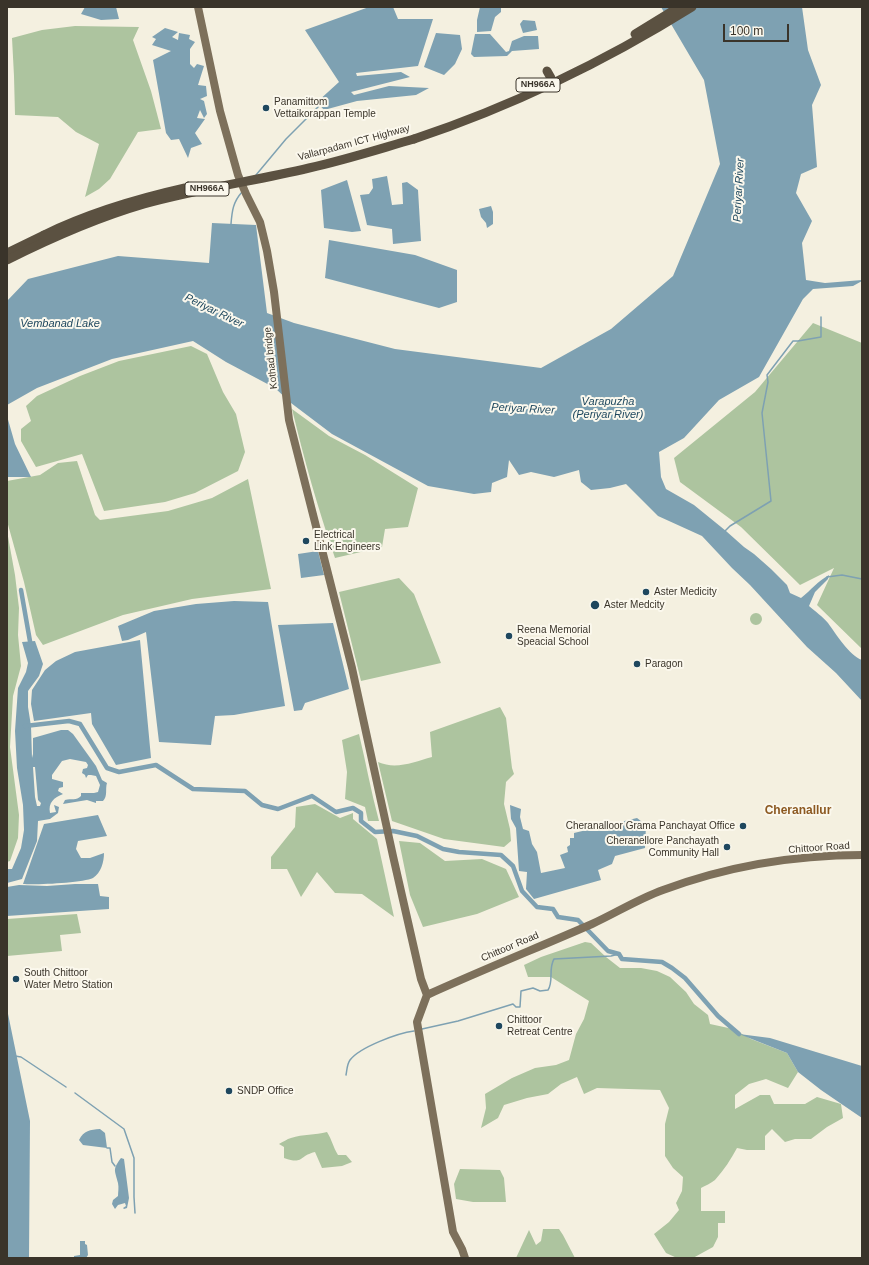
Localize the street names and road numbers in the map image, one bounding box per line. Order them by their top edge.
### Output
road number: NH966A [516,78,560,92]
street label: Vallarpadam ICT Highway [297,122,411,164]
road number: NH966A [185,182,229,196]
street label: Kothad bridge [262,326,280,390]
street label: Chittoor Road [788,840,850,856]
street label: Chittoor Road [479,929,541,965]

